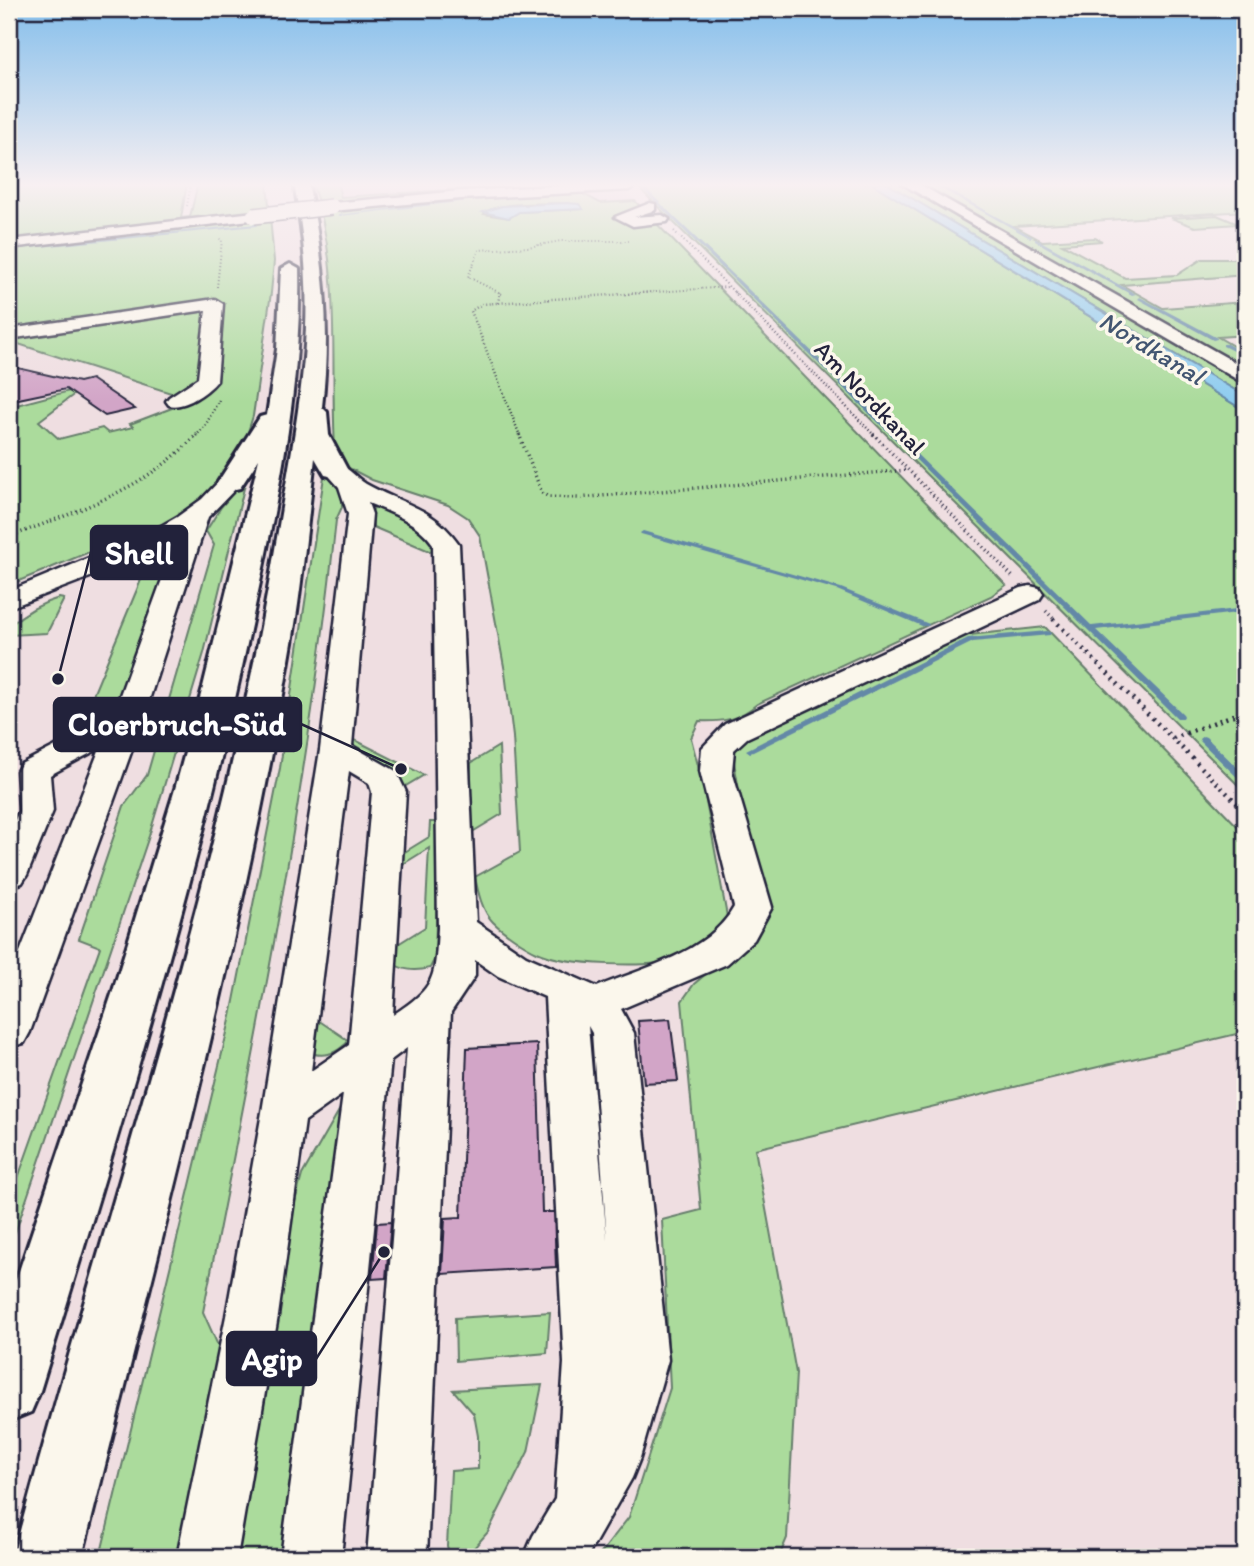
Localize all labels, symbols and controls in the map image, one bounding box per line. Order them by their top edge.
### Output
water label: Nordkanal [1094,304,1212,393]
street label: Am Nordkanal [809,334,932,461]
callout: Shell [91,526,187,579]
text: Shell [105,534,174,572]
callout: Cloerbruch-Süd [54,698,301,751]
text: Cloerbruch-Süd [68,705,286,743]
callout: Agip [227,1332,316,1385]
text: Agip [241,1340,303,1378]

